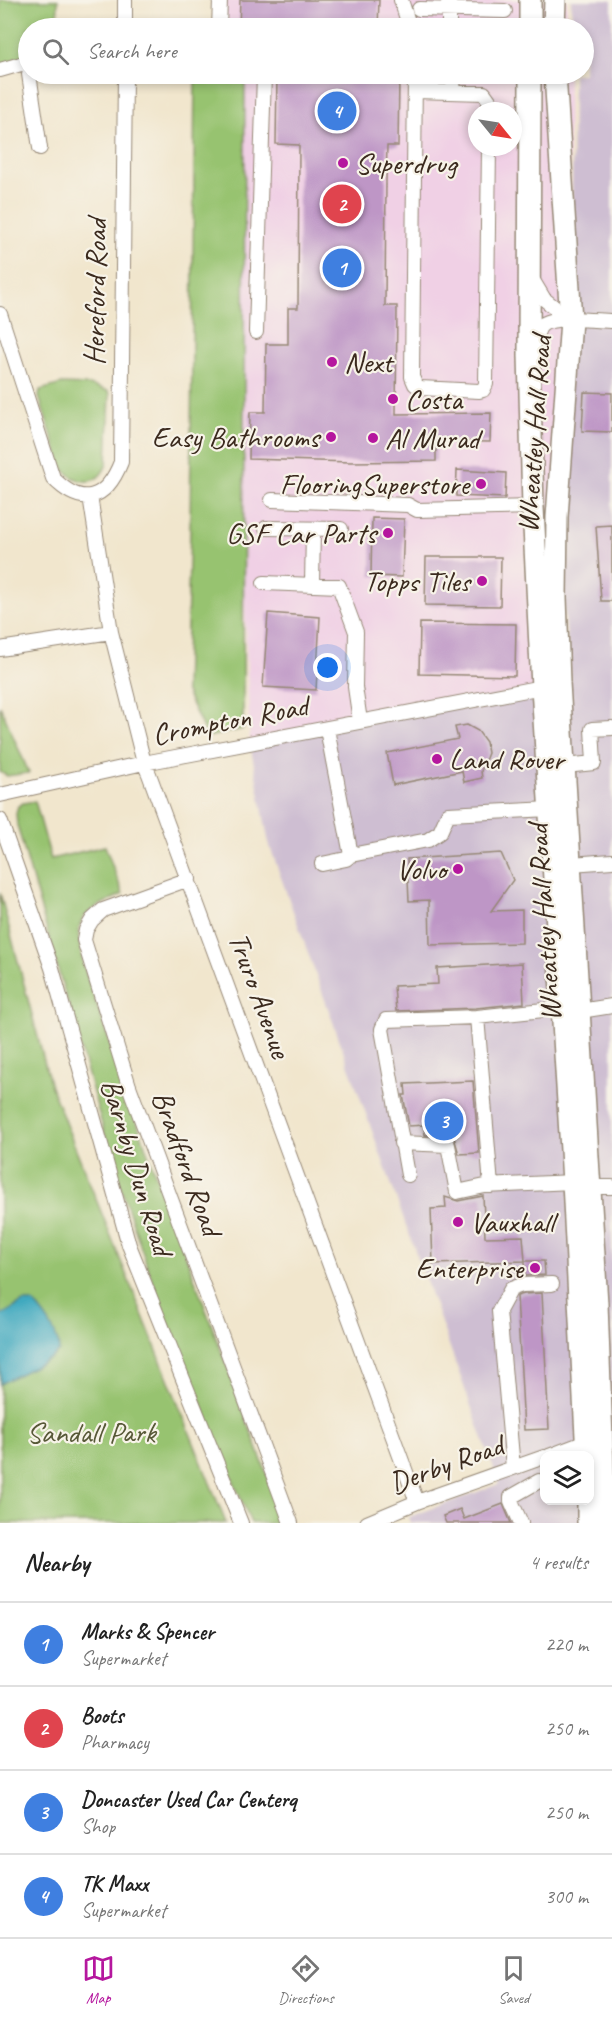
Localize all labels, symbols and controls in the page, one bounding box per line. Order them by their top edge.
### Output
search box [18,18,594,84]
icon: search [39,35,72,68]
text: Search here [87,37,177,65]
pin: 4 [318,88,356,134]
north arrow [468,102,522,156]
place label: Superdrug [355,144,459,182]
marker: Superdrug [336,156,350,170]
pin: 2 [322,182,362,226]
street label: Hereford Road [75,214,115,366]
pin: 1 [322,246,362,290]
street label: Wheatley Hall Road [508,330,560,534]
place label: Next [344,343,395,381]
marker: Next [325,355,339,369]
place label: Costa [405,380,464,418]
marker: Costa [386,392,400,406]
place label: Easy Bathrooms [152,418,322,456]
place label: Al Murad [385,419,484,457]
marker: Easy Bathrooms [324,430,338,444]
marker: Al Murad [366,431,380,445]
place label: FlooringSuperstore [280,465,471,503]
marker: FlooringSuperstore [474,477,488,491]
place label: GSF Car Parts [226,514,379,552]
marker: GSF Car Parts [381,526,395,540]
place label: Topps Tiles [364,562,473,600]
marker: Topps Tiles [475,574,489,588]
your location [313,653,342,682]
street label: Crompton Road [149,685,315,754]
place label: Land Rover [449,740,567,778]
marker: Land Rover [430,752,444,766]
street label: Wheatley Hall Road [518,819,570,1023]
place label: Volvo [396,850,449,888]
marker: Volvo [451,862,465,876]
street label: Truro Avenue [220,927,301,1065]
street label: Barnby Dun Road [92,1074,183,1264]
street label: Bradford Road [143,1085,232,1245]
pin: 3 [424,1098,464,1144]
place label: Vauxhall [470,1203,559,1241]
marker: Vauxhall [451,1215,465,1229]
place label: Enterprise [415,1249,525,1287]
marker: Enterprise [528,1261,542,1275]
park label: Sandall Park [27,1413,157,1451]
street label: Derby Road [384,1424,512,1502]
map controls [540,1451,594,1505]
button: layers [540,1451,594,1505]
text: Nearby [24,1546,89,1579]
text: 4 results [529,1550,588,1575]
text: Marks & Spencer [81,1618,214,1646]
text: 1 [39,1632,48,1657]
text: 220 m [545,1632,588,1657]
text: Supermarket [81,1646,166,1671]
text: Boots [81,1702,123,1730]
text: 2 [39,1716,48,1741]
text: 250 m [545,1716,588,1741]
text: Pharmacy [81,1730,149,1755]
text: Doncaster Used Car Centerq [81,1786,296,1814]
text: 3 [39,1800,48,1825]
text: 250 m [545,1800,588,1825]
text: Shop [81,1814,115,1839]
text: TK Maxx [81,1870,148,1898]
text: 4 [39,1884,48,1909]
text: 300 m [545,1884,588,1909]
text: Supermarket [81,1898,166,1923]
tab: Map [82,1952,115,2008]
tab: Directions [278,1952,334,2008]
tab: Saved [497,1952,530,2008]

